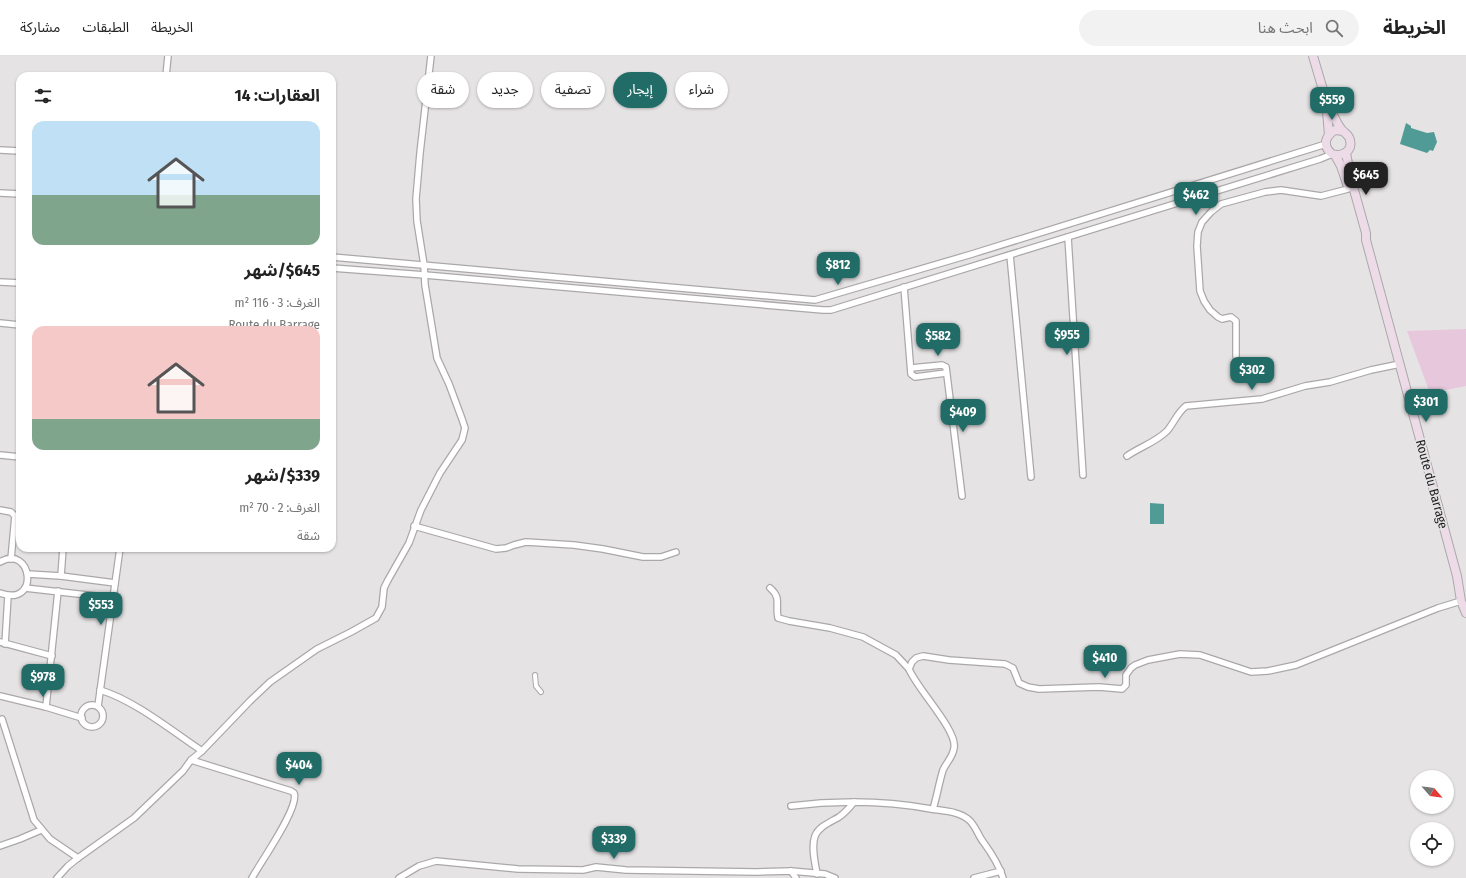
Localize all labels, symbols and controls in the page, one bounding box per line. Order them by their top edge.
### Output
search box [1079,10,1359,46]
text: الخريطة [1383,16,1446,39]
icon: search [1323,17,1345,39]
text: مشاركة [20,19,60,36]
text: الطبقات [82,19,129,36]
text: الخريطة [151,19,193,36]
text: ابحث هنا [1258,19,1313,37]
chip: شقة [417,72,469,108]
chip: جديد [477,72,533,108]
chip: تصفية [541,72,605,108]
chip: إيجار [613,72,667,108]
chip: شراء [675,72,728,108]
icon: filters [32,85,54,107]
text: العقارات: 14 [235,85,320,106]
pin: $559 [1308,87,1356,121]
text: $559 [1319,92,1345,107]
icon: home [140,147,212,219]
pin: $645 [1342,162,1390,196]
text: $645 [1353,167,1379,182]
pin: $462 [1172,182,1220,216]
text: $462 [1183,187,1209,202]
pin: $812 [814,252,862,286]
text: $812 [826,257,850,272]
text: $645/شهر [244,260,320,281]
text: الغرف: 3 · 116 m² [235,295,320,310]
text: Route du Barrage [228,317,320,332]
pin: $955 [1043,322,1091,356]
pin: $582 [914,323,962,357]
text: $955 [1054,327,1080,342]
text: $582 [925,328,951,343]
icon: home [140,352,212,424]
pin: $302 [1228,357,1276,391]
text: $302 [1239,362,1265,377]
pin: $301 [1402,389,1450,423]
text: $301 [1414,394,1438,409]
pin: $409 [939,399,987,433]
text: $409 [950,404,976,419]
street label: Route du Barrage [1413,438,1451,530]
text: $339/شهر [245,465,320,486]
text: الغرف: 2 · 70 m² [239,500,320,515]
text: شقة [297,528,320,543]
pin: $553 [77,592,125,626]
text: $553 [88,597,114,612]
pin: $410 [1081,645,1129,679]
text: $410 [1093,650,1117,665]
pin: $978 [19,664,67,698]
text: $978 [30,669,56,684]
pin: $404 [275,752,323,786]
text: $404 [286,757,312,772]
north arrow [1410,770,1454,814]
map controls [1410,770,1454,866]
button: locate [1410,822,1454,866]
pin: $339 [590,826,638,860]
text: $339 [601,831,627,846]

